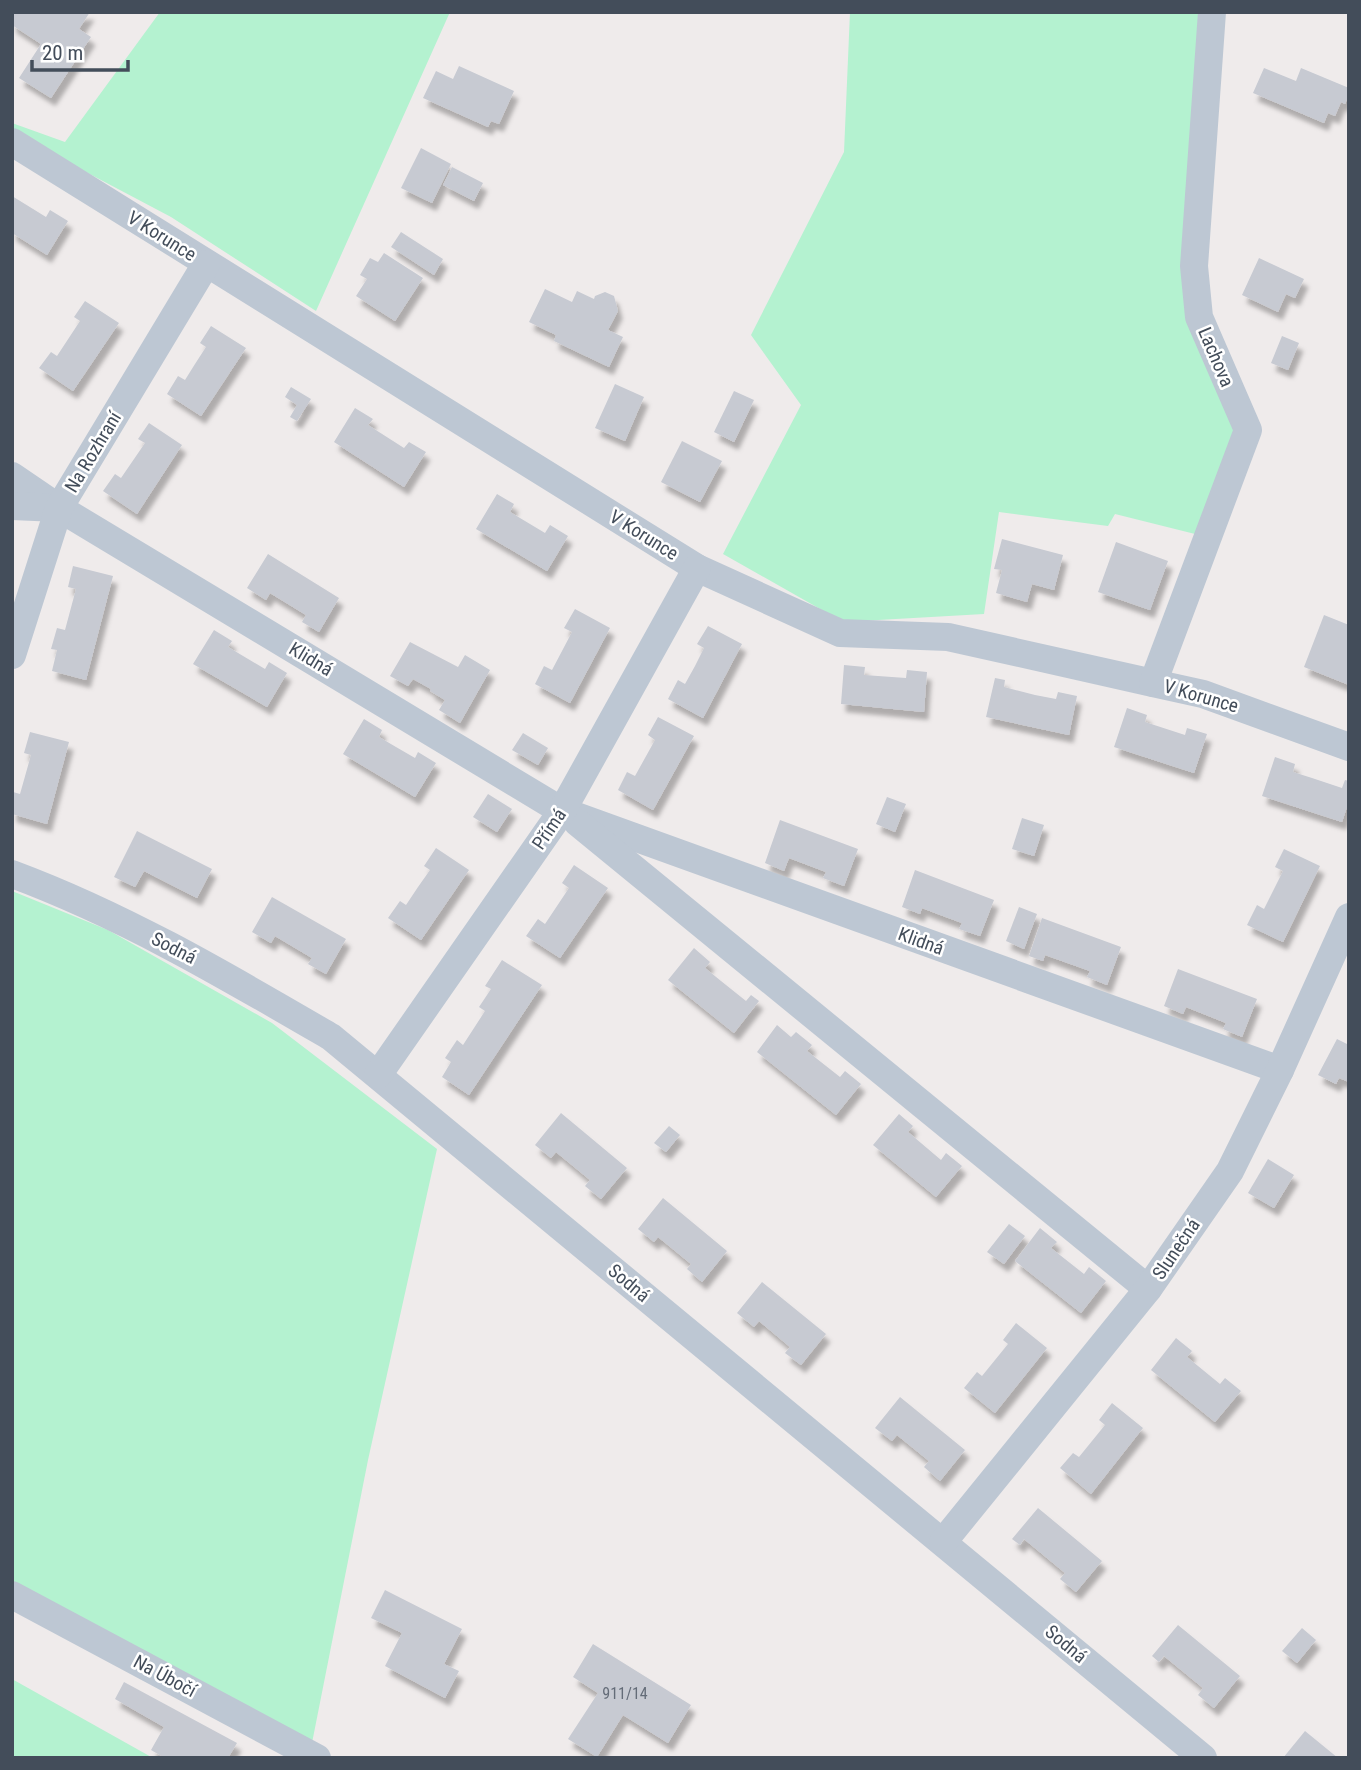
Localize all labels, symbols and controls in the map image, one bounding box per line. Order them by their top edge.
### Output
scale bar [32,28,128,72]
text: 20 m [42,41,83,65]
street label: V Korunce [123,206,201,266]
street label: Lachova [1193,324,1239,390]
street label: Na Rozhraní [60,406,127,497]
street label: V Korunce [605,505,683,565]
street label: Klidná [285,637,337,681]
street label: V Korunce [1161,674,1241,718]
street label: Přímá [527,804,571,854]
street label: Klidná [895,922,947,960]
street label: Sodná [148,927,200,969]
street label: Slunečná [1147,1214,1205,1284]
street label: Sodná [604,1259,654,1307]
street label: Sodná [1041,1620,1091,1668]
street label: Na Úbočí [130,1650,202,1703]
house number: 911/14 [602,1684,648,1703]

